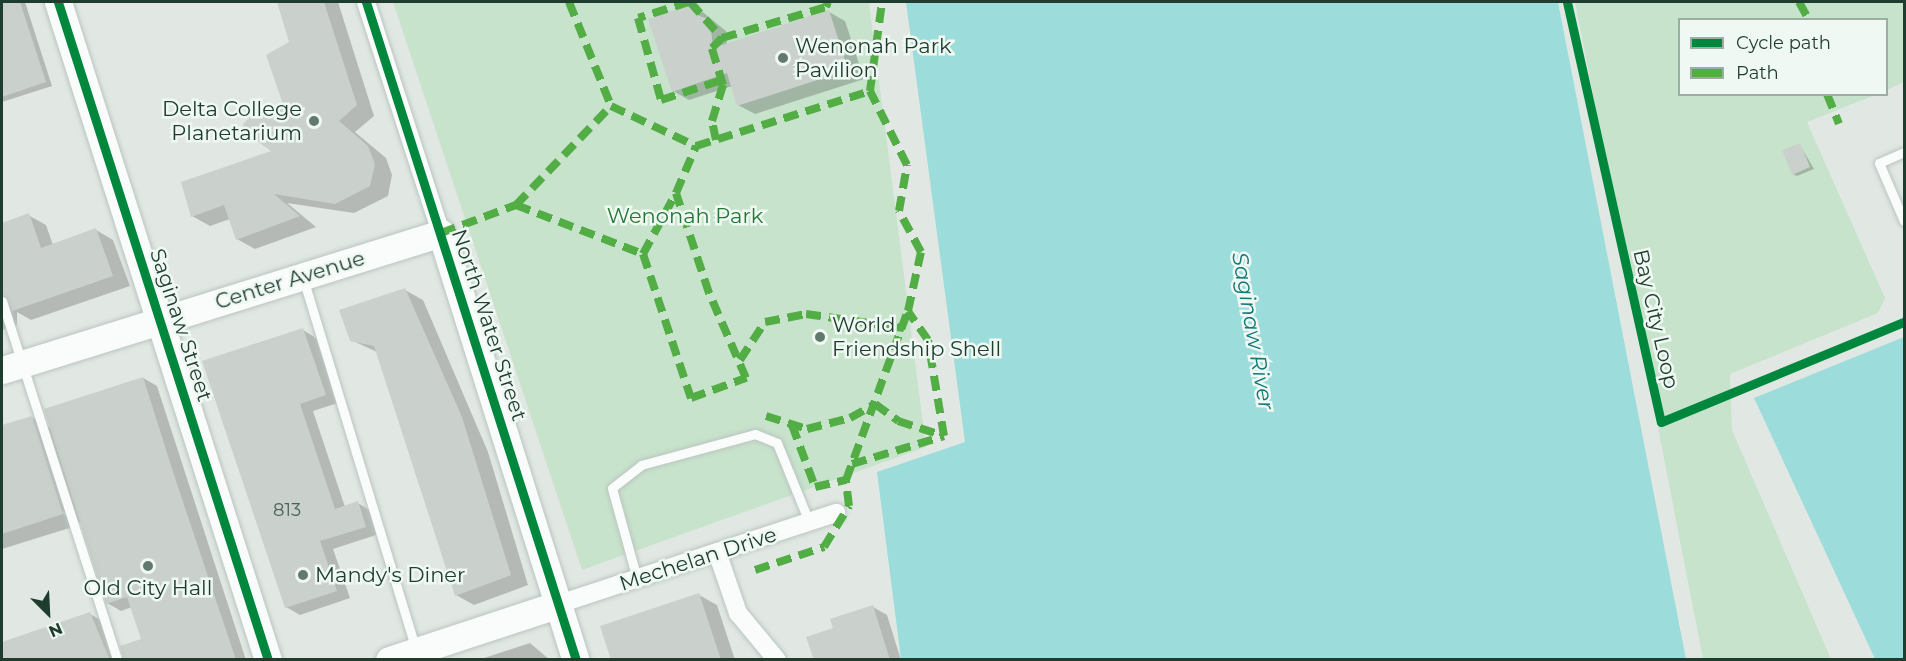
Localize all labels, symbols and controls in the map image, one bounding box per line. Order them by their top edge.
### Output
legend [1678,18,1888,96]
text: Cycle path [1736,32,1831,54]
place label: Wenonah Park Pavilion [795,33,951,83]
marker: Wenonah Park Pavilion [776,51,790,65]
text: Path [1736,62,1779,84]
place label: Delta College Planetarium [162,96,302,146]
marker: Delta College Planetarium [307,114,321,128]
park label: Wenonah Park [607,203,763,229]
street label: North Water Street [446,226,532,424]
street label: Saginaw Street [144,245,218,405]
street label: Center Avenue [212,245,368,315]
street label: Bay City Loop [1628,247,1684,391]
water label: Saginaw River [1226,250,1280,412]
place label: World Friendship Shell [832,312,1001,362]
marker: World Friendship Shell [813,330,827,344]
house number: 813 [273,499,301,521]
street label: Mechelan Drive [616,522,780,596]
marker: Old City Hall [141,559,155,573]
place label: Mandy's Diner [315,562,465,588]
marker: Mandy's Diner [296,568,310,582]
place label: Old City Hall [84,575,212,601]
north arrow [18,583,78,643]
text: N [46,619,65,641]

